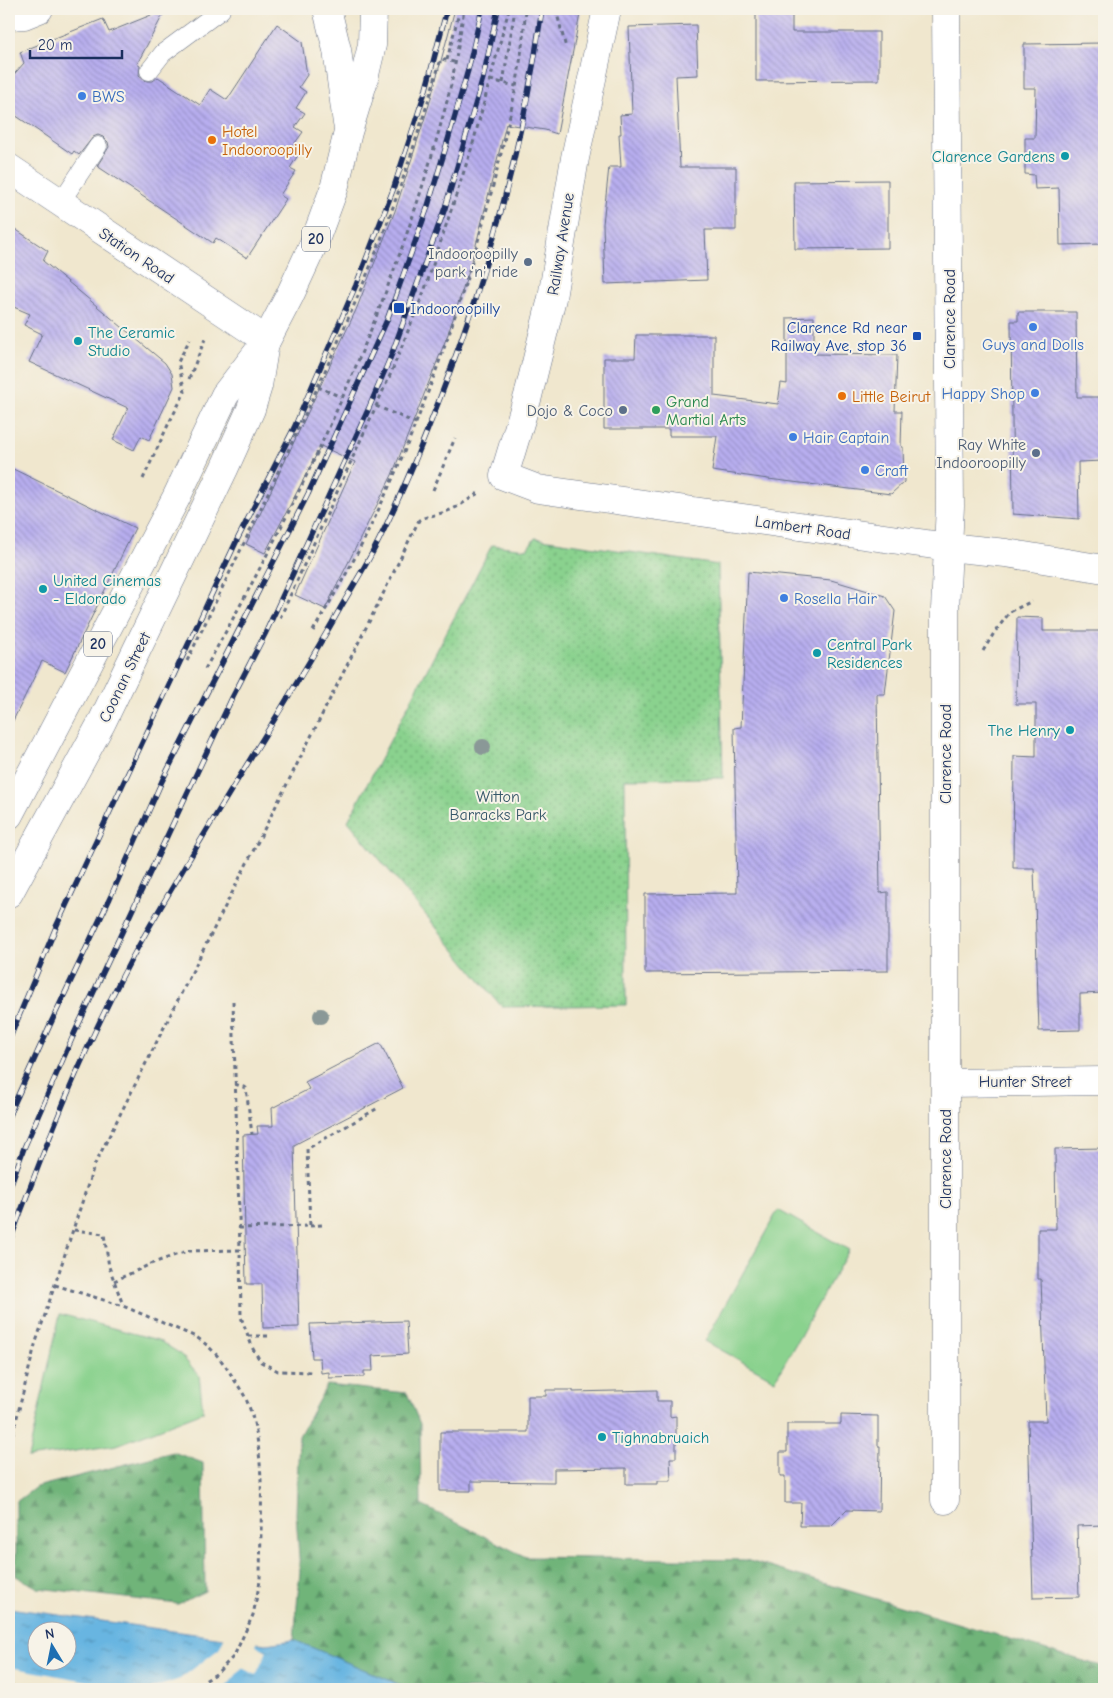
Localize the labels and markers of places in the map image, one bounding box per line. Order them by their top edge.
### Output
place label: BWS [92,88,125,106]
marker: BWS [76,90,88,102]
place label: Hotel Indooroopilly [222,123,313,159]
marker: Hotel Indooroopilly [206,134,218,146]
place label: Clarence Gardens [932,148,1055,166]
marker: Clarence Gardens [1059,150,1071,162]
place label: Indooroopilly park 'n' ride [428,245,519,281]
marker: Indooroopilly park 'n' ride [522,256,534,268]
place label: Indooroopilly [410,300,501,318]
marker: Indooroopilly [392,301,406,315]
place label: Clarence Rd near Railway Ave, stop 36 [771,319,908,355]
marker: Guys and Dolls [1027,321,1039,333]
place label: The Ceramic Studio [88,324,175,360]
marker: Clarence Rd near Railway Ave, stop 36 [911,330,923,342]
marker: The Ceramic Studio [72,335,84,347]
place label: Guys and Dolls [982,336,1084,354]
place label: Happy Shop [941,385,1025,403]
marker: Happy Shop [1029,387,1041,399]
place label: Little Beirut [852,388,931,406]
marker: Little Beirut [836,390,848,402]
place label: Grand Martial Arts [666,393,747,429]
place label: Dojo & Coco [527,402,613,420]
marker: Dojo & Coco [617,404,629,416]
marker: Grand Martial Arts [650,404,662,416]
place label: Hair Captain [803,429,889,447]
marker: Hair Captain [787,431,799,443]
place label: Ray White Indooroopilly [936,436,1027,472]
marker: Ray White Indooroopilly [1030,447,1042,459]
place label: Craft [875,462,909,480]
marker: Craft [859,464,871,476]
place label: United Cinemas - Eldorado [53,572,161,608]
marker: United Cinemas - Eldorado [37,583,49,595]
place label: Rosella Hair [794,590,877,608]
marker: Rosella Hair [778,592,790,604]
place label: Central Park Residences [827,636,912,672]
marker: Central Park Residences [811,647,823,659]
place label: The Henry [988,722,1061,740]
marker: The Henry [1064,724,1076,736]
place label: Tighnabruaich [612,1429,709,1447]
marker: Tighnabruaich [596,1431,608,1443]

